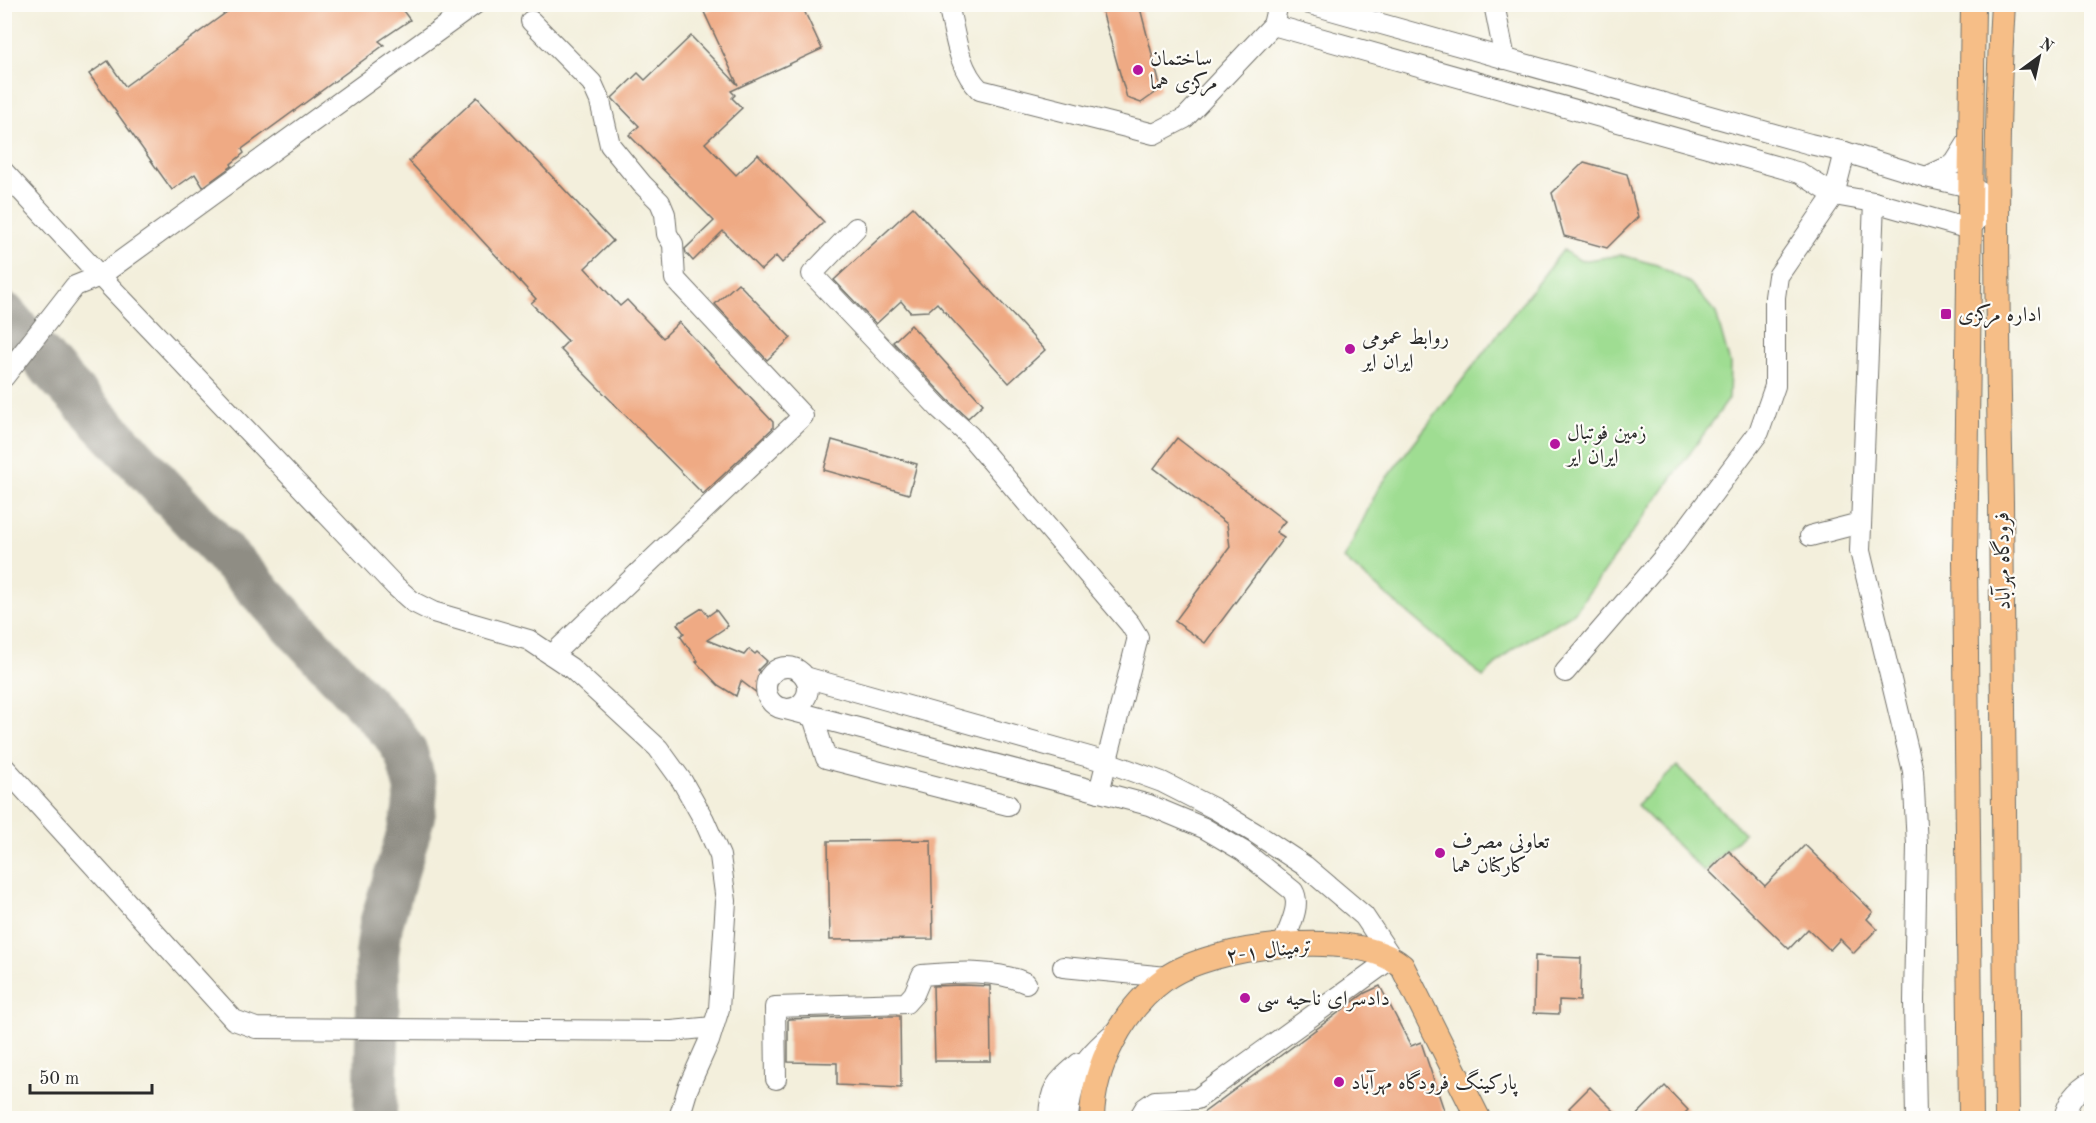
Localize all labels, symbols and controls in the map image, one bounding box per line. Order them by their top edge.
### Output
north arrow [2009,27,2069,87]
text: N [2037,36,2056,57]
place label: ساختمان مرکزی هما [1150,49,1217,97]
marker: ساختمان مرکزی هما [1131,63,1145,77]
place label: اداره مرکزی [1958,303,2041,329]
marker: اداره مرکزی [1939,307,1953,321]
place label: روابط عمومی ایران ایر [1360,327,1449,373]
marker: روابط عمومی ایران ایر [1343,342,1357,356]
place label: زمین فوتبال ایران ایر [1565,423,1647,468]
marker: زمین فوتبال ایران ایر [1548,437,1562,451]
street label: فرودگاه مهرآباد [1988,512,2017,610]
place label: تعاونی مصرف کارکنان هما [1452,832,1550,877]
marker: تعاونی مصرف کارکنان هما [1433,846,1447,860]
street label: ترمینال ۱-۲ [1225,936,1314,967]
place label: دادسرای ناحیه سی [1257,989,1390,1013]
marker: دادسرای ناحیه سی [1238,991,1252,1005]
scale bar [30,1057,152,1095]
place label: پارکینگ فرودگاه مهرآباد [1351,1069,1518,1097]
text: 50 m [39,1070,79,1088]
marker: پارکینگ فرودگاه مهرآباد [1332,1075,1346,1089]

